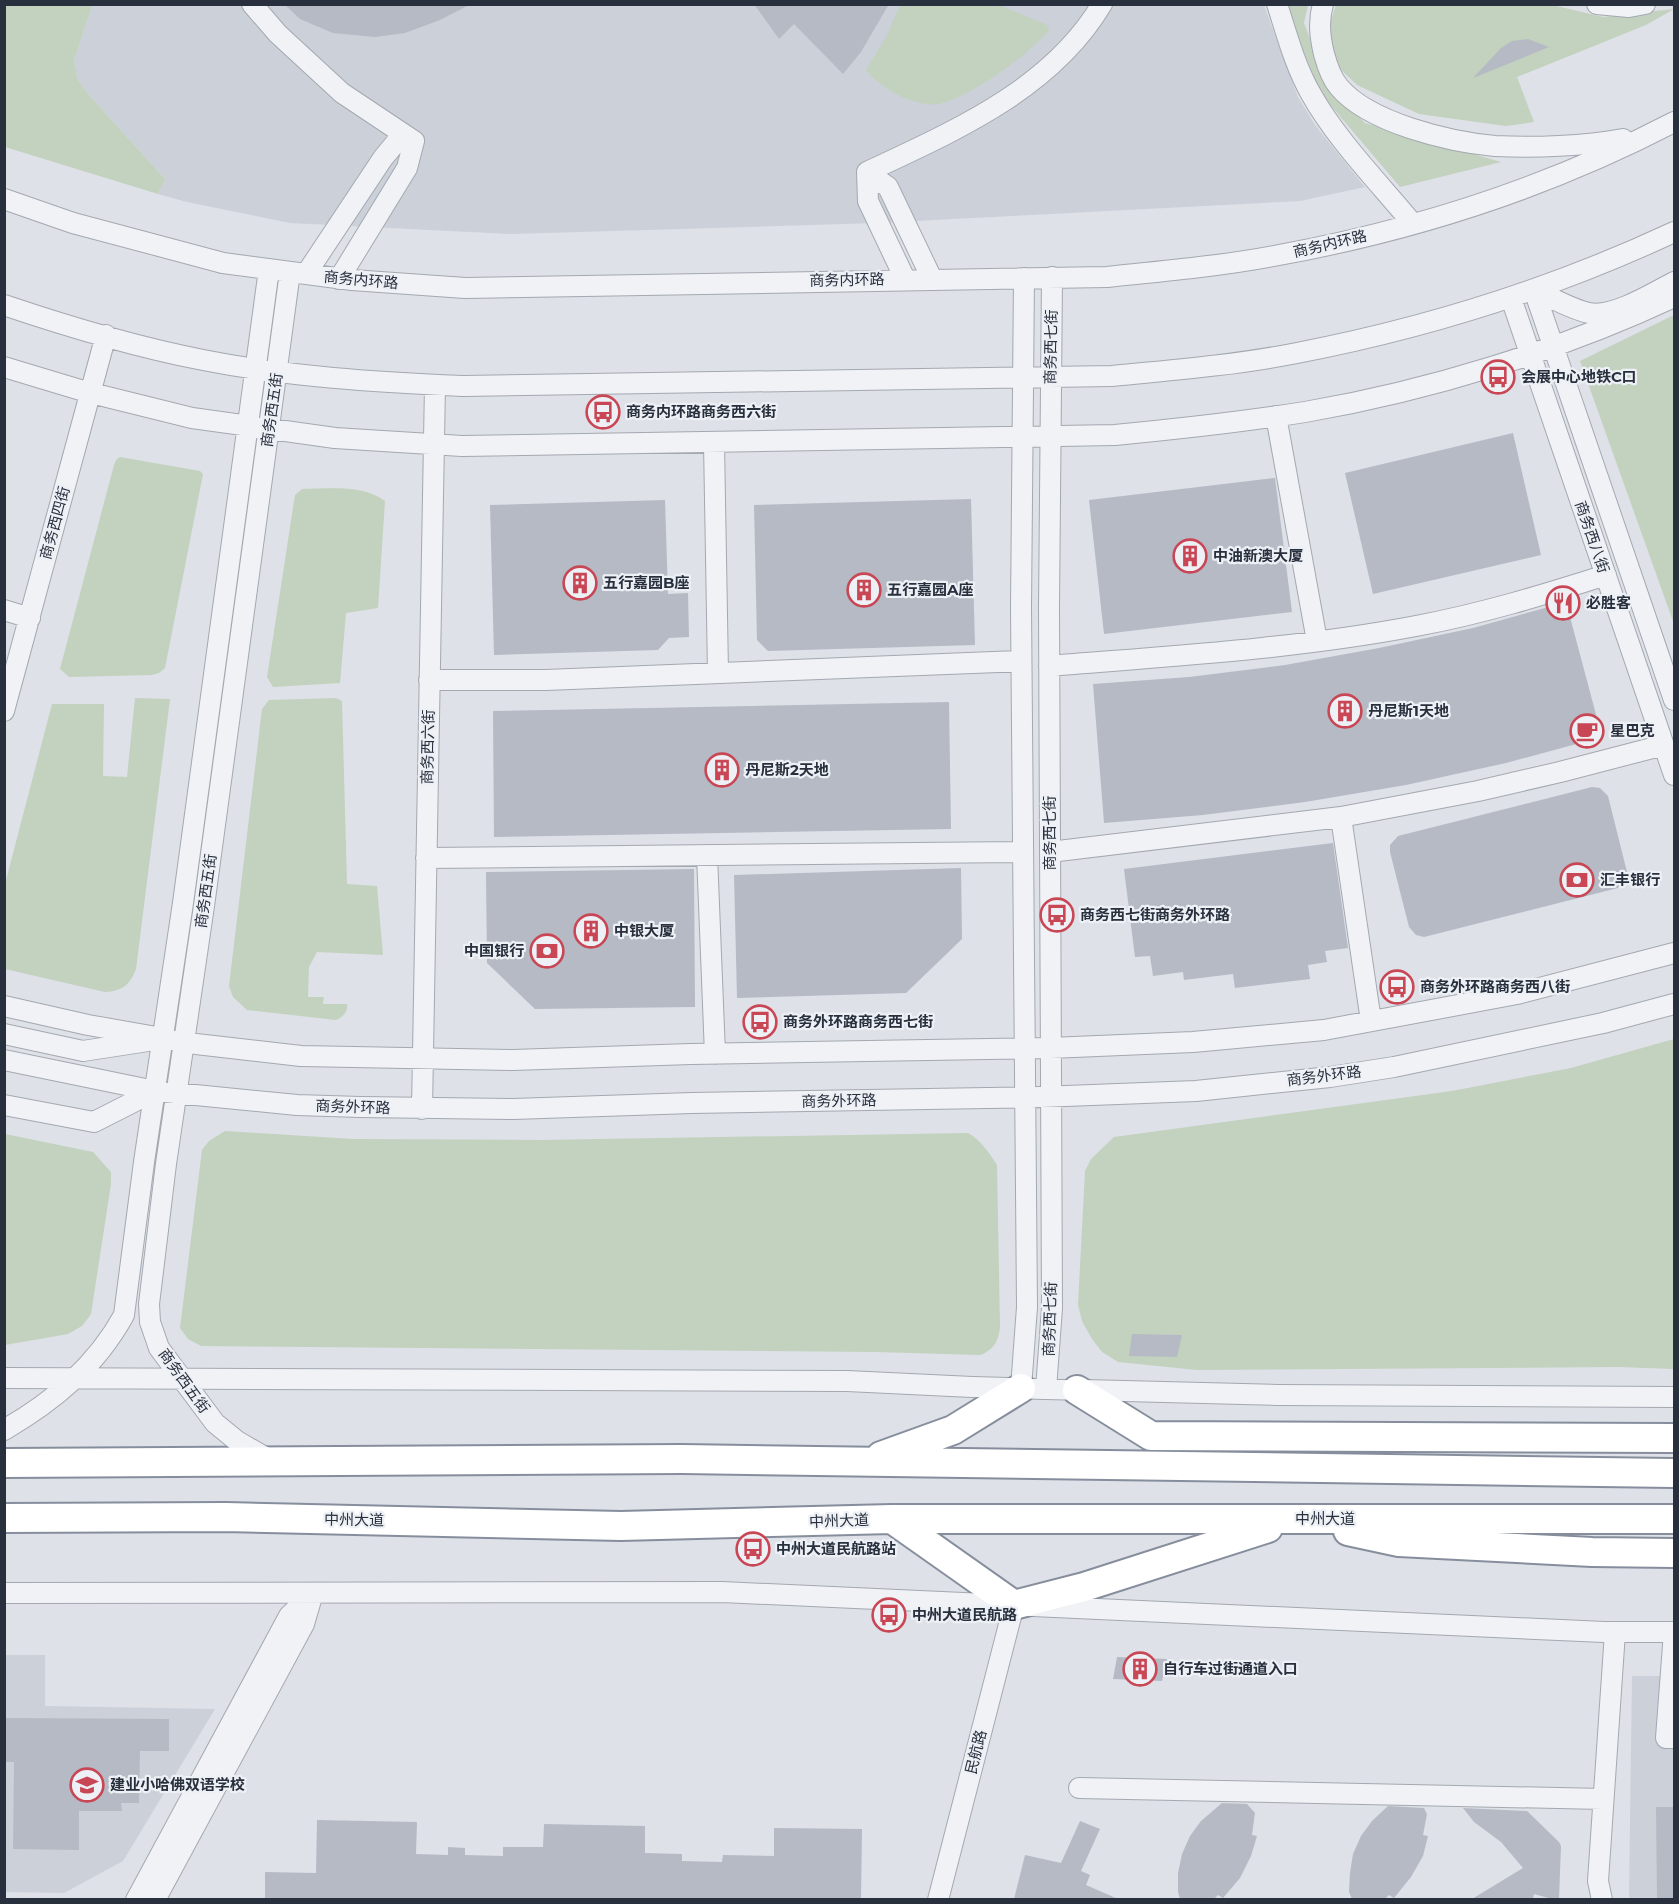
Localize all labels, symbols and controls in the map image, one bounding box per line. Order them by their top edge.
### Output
street label: 商务内环路 [1291,226,1369,261]
street label: 商务内环路 [323,267,399,292]
street label: 商务内环路 [809,269,885,290]
street label: 商务西七街 [1040,309,1061,385]
bus stop icon: 会展中心地铁C口 [1480,359,1516,395]
place label: 会展中心地铁C口 [1521,367,1637,386]
street label: 商务西五街 [257,371,286,448]
bus stop icon: 商务内环路商务西六街 [585,394,621,430]
place label: 商务内环路商务西六街 [626,402,776,421]
street label: 商务西四街 [36,484,73,562]
street label: 商务西八街 [1571,498,1614,575]
building icon: 中油新澳大厦 [1172,538,1208,574]
place label: 中油新澳大厦 [1213,546,1303,565]
building icon: 五行嘉园B座 [562,565,598,601]
building icon: 五行嘉园A座 [846,572,882,608]
place label: 五行嘉园B座 [603,573,689,592]
place label: 五行嘉园A座 [887,580,974,599]
restaurant icon: 必胜客 [1545,585,1581,621]
place label: 必胜客 [1586,593,1631,612]
building icon: 丹尼斯1天地 [1327,693,1363,729]
place label: 丹尼斯1天地 [1368,701,1449,720]
street label: 商务西六街 [417,709,438,785]
cafe icon: 星巴克 [1569,713,1605,749]
place label: 星巴克 [1610,721,1655,740]
building icon: 丹尼斯2天地 [704,752,740,788]
place label: 丹尼斯2天地 [745,760,829,779]
street label: 商务西七街 [1040,795,1059,871]
street label: 商务西五街 [191,852,220,929]
bank icon: 汇丰银行 [1559,862,1595,898]
place label: 汇丰银行 [1600,870,1660,889]
bus stop icon: 商务西七街商务外环路 [1039,897,1075,933]
place label: 商务西七街商务外环路 [1080,905,1230,924]
building icon: 中银大厦 [573,913,609,949]
place label: 中银大厦 [614,921,674,940]
bank icon: 中国银行 [529,933,565,969]
place label: 中国银行 [464,941,524,960]
bus stop icon: 商务外环路商务西八街 [1379,969,1415,1005]
place label: 商务外环路商务西八街 [1420,977,1570,996]
bus stop icon: 商务外环路商务西七街 [742,1004,778,1040]
place label: 商务外环路商务西七街 [783,1012,933,1031]
street label: 商务外环路 [1286,1062,1362,1090]
street label: 商务外环路 [801,1090,877,1111]
street label: 商务外环路 [315,1096,391,1117]
street label: 商务西七街 [1039,1281,1060,1357]
street label: 商务西五街 [155,1345,214,1417]
street label: 中州大道 [324,1509,384,1530]
street label: 中州大道 [1295,1509,1355,1528]
street label: 中州大道 [809,1510,869,1531]
bus stop icon: 中州大道民航路站 [735,1531,771,1567]
place label: 中州大道民航路站 [776,1539,896,1558]
bus stop icon: 中州大道民航路 [871,1597,907,1633]
place label: 中州大道民航路 [912,1605,1017,1624]
building icon: 自行车过街通道入口 [1122,1651,1158,1687]
place label: 自行车过街通道入口 [1163,1659,1298,1678]
street label: 民航路 [961,1728,990,1776]
school or university icon: 建业小哈佛双语学校 [69,1767,105,1803]
place label: 建业小哈佛双语学校 [110,1775,245,1794]

